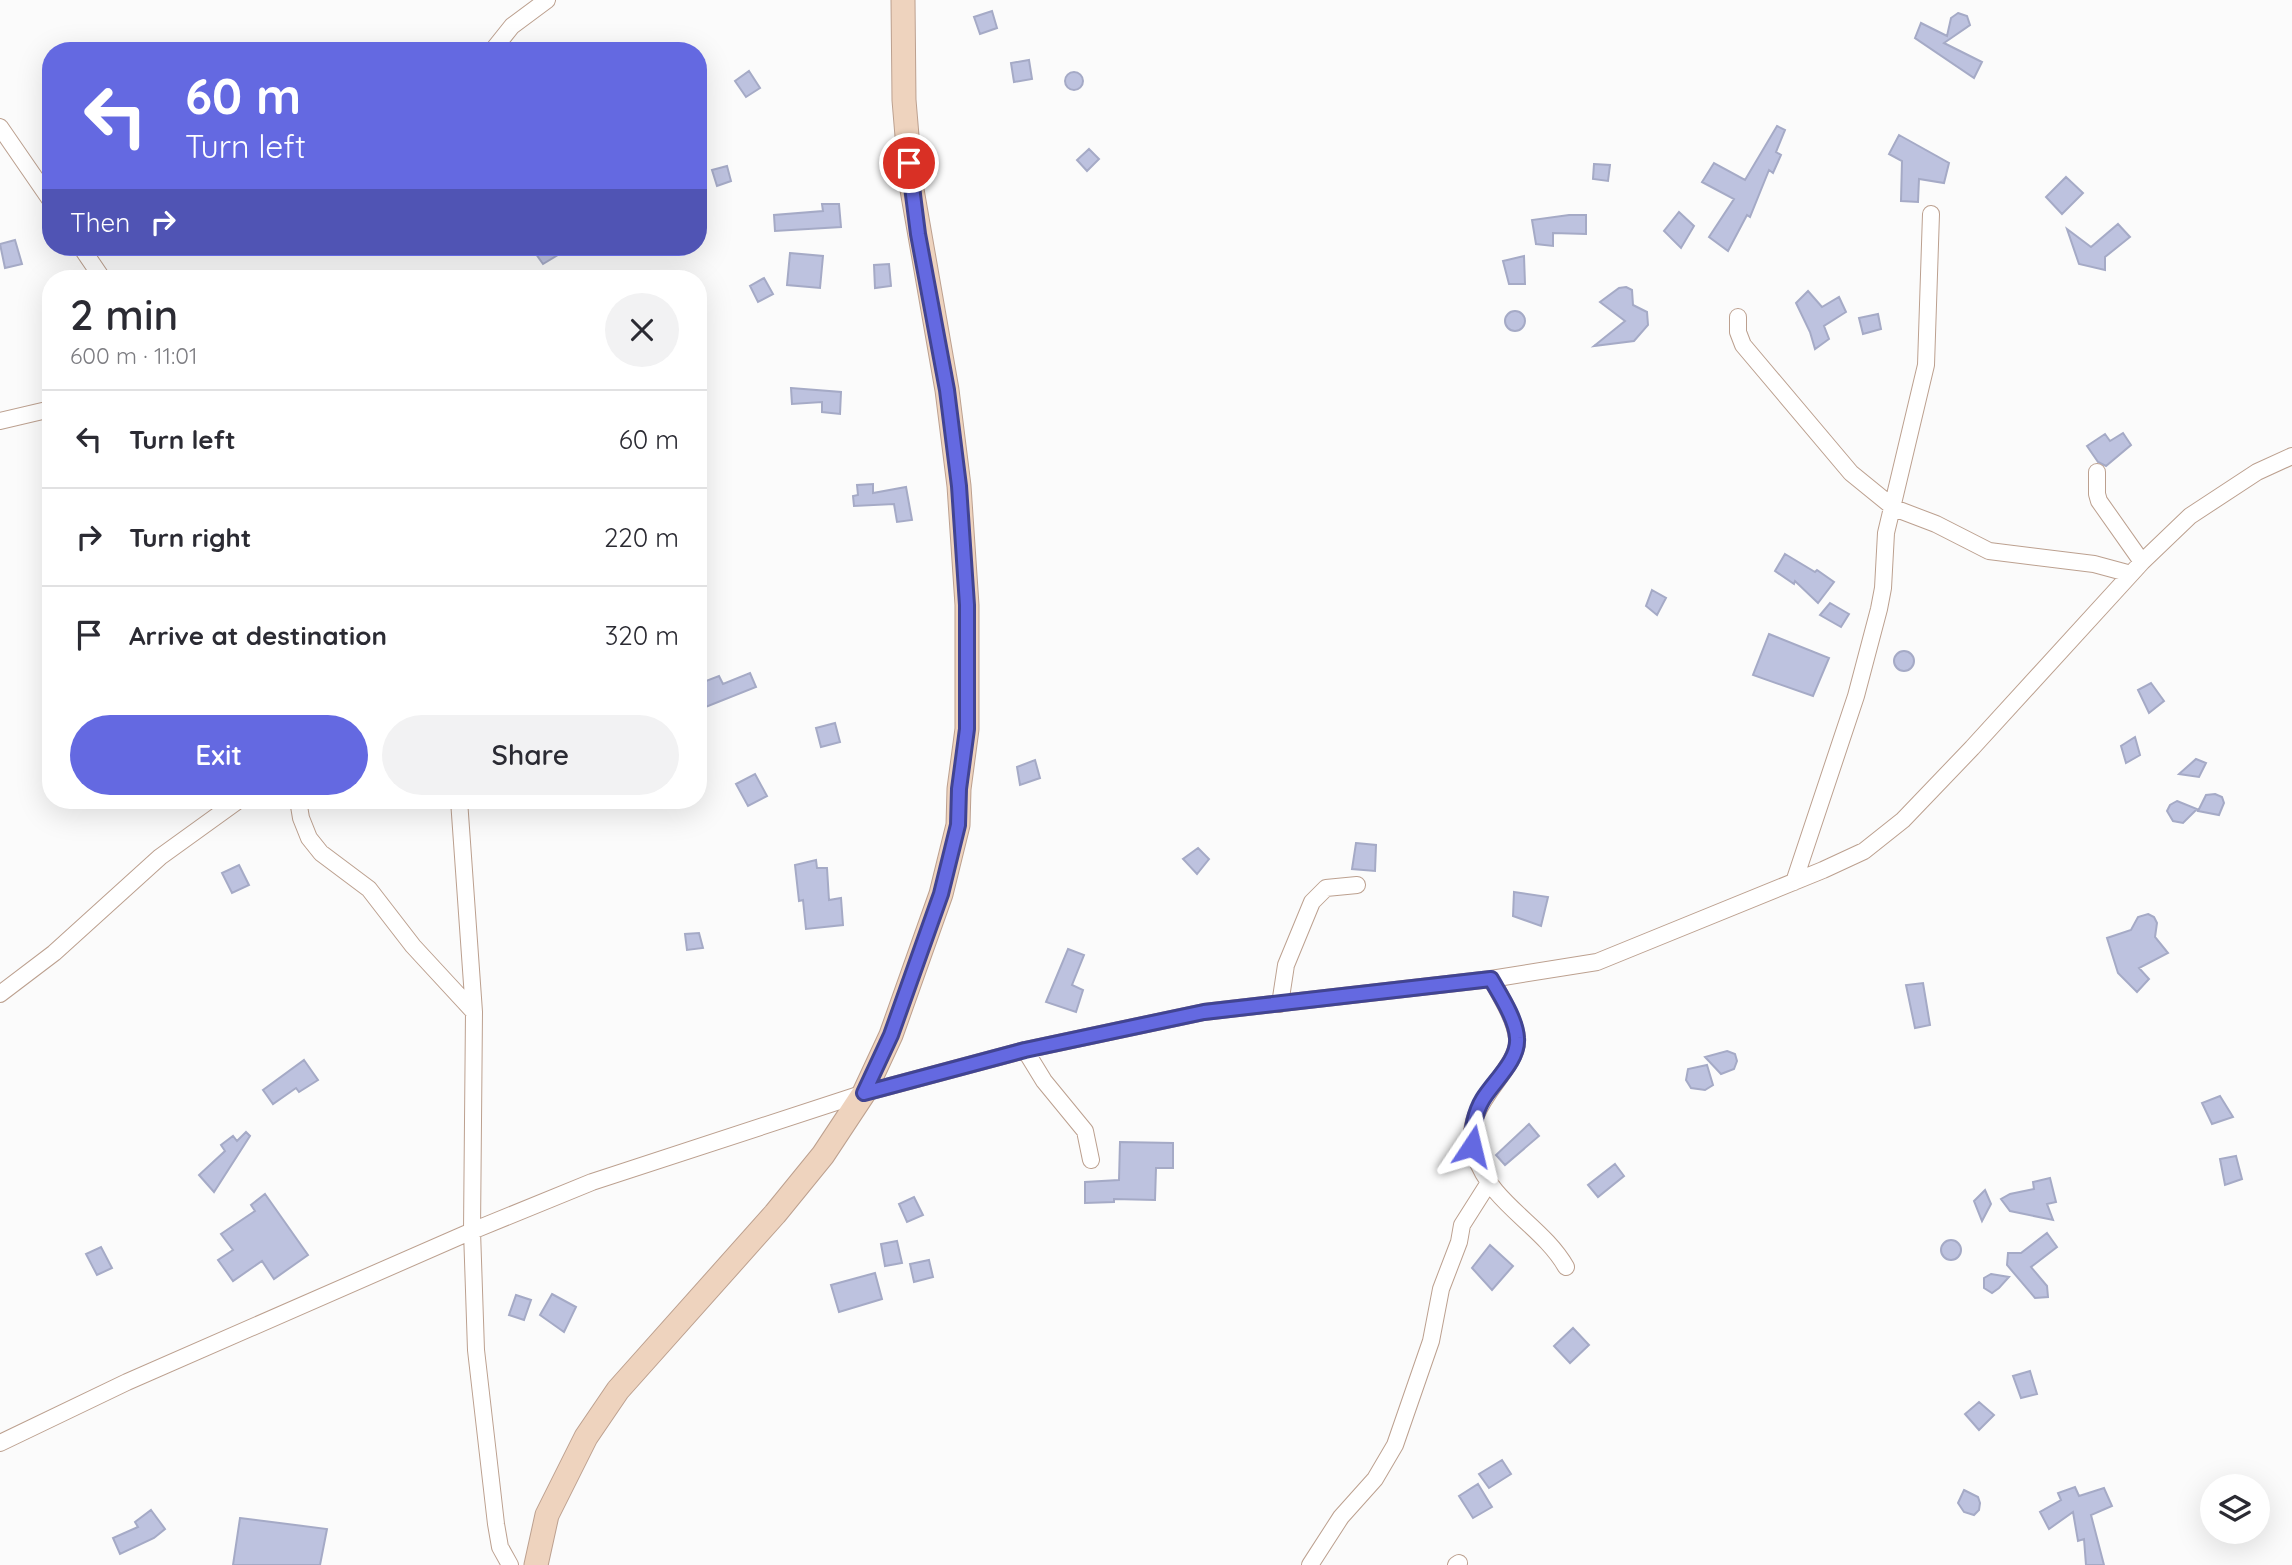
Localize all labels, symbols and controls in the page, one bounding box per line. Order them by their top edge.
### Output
text: 60 m [185,65,301,126]
icon: left [70,70,161,161]
text: Turn left [185,126,306,166]
pin [879,133,939,193]
icon: arrive [890,144,928,182]
icon: right [144,203,182,241]
text: Then [70,206,130,239]
text: 2 min [70,288,178,341]
button: close [605,293,679,367]
text: 600 m · 11:01 [70,341,198,370]
icon: left [70,420,108,458]
text: Turn left [129,423,236,456]
text: 60 m [619,423,679,456]
icon: right [70,518,108,556]
text: Turn right [129,521,251,554]
text: 220 m [604,521,679,554]
icon: arrive [70,616,108,654]
text: Arrive at destination [129,619,387,652]
text: 320 m [605,619,679,652]
button: Exit [70,715,368,795]
button: Share [382,715,679,795]
position arrow [1435,1109,1509,1183]
map controls [2200,1474,2270,1544]
button: layers [2200,1474,2270,1544]

